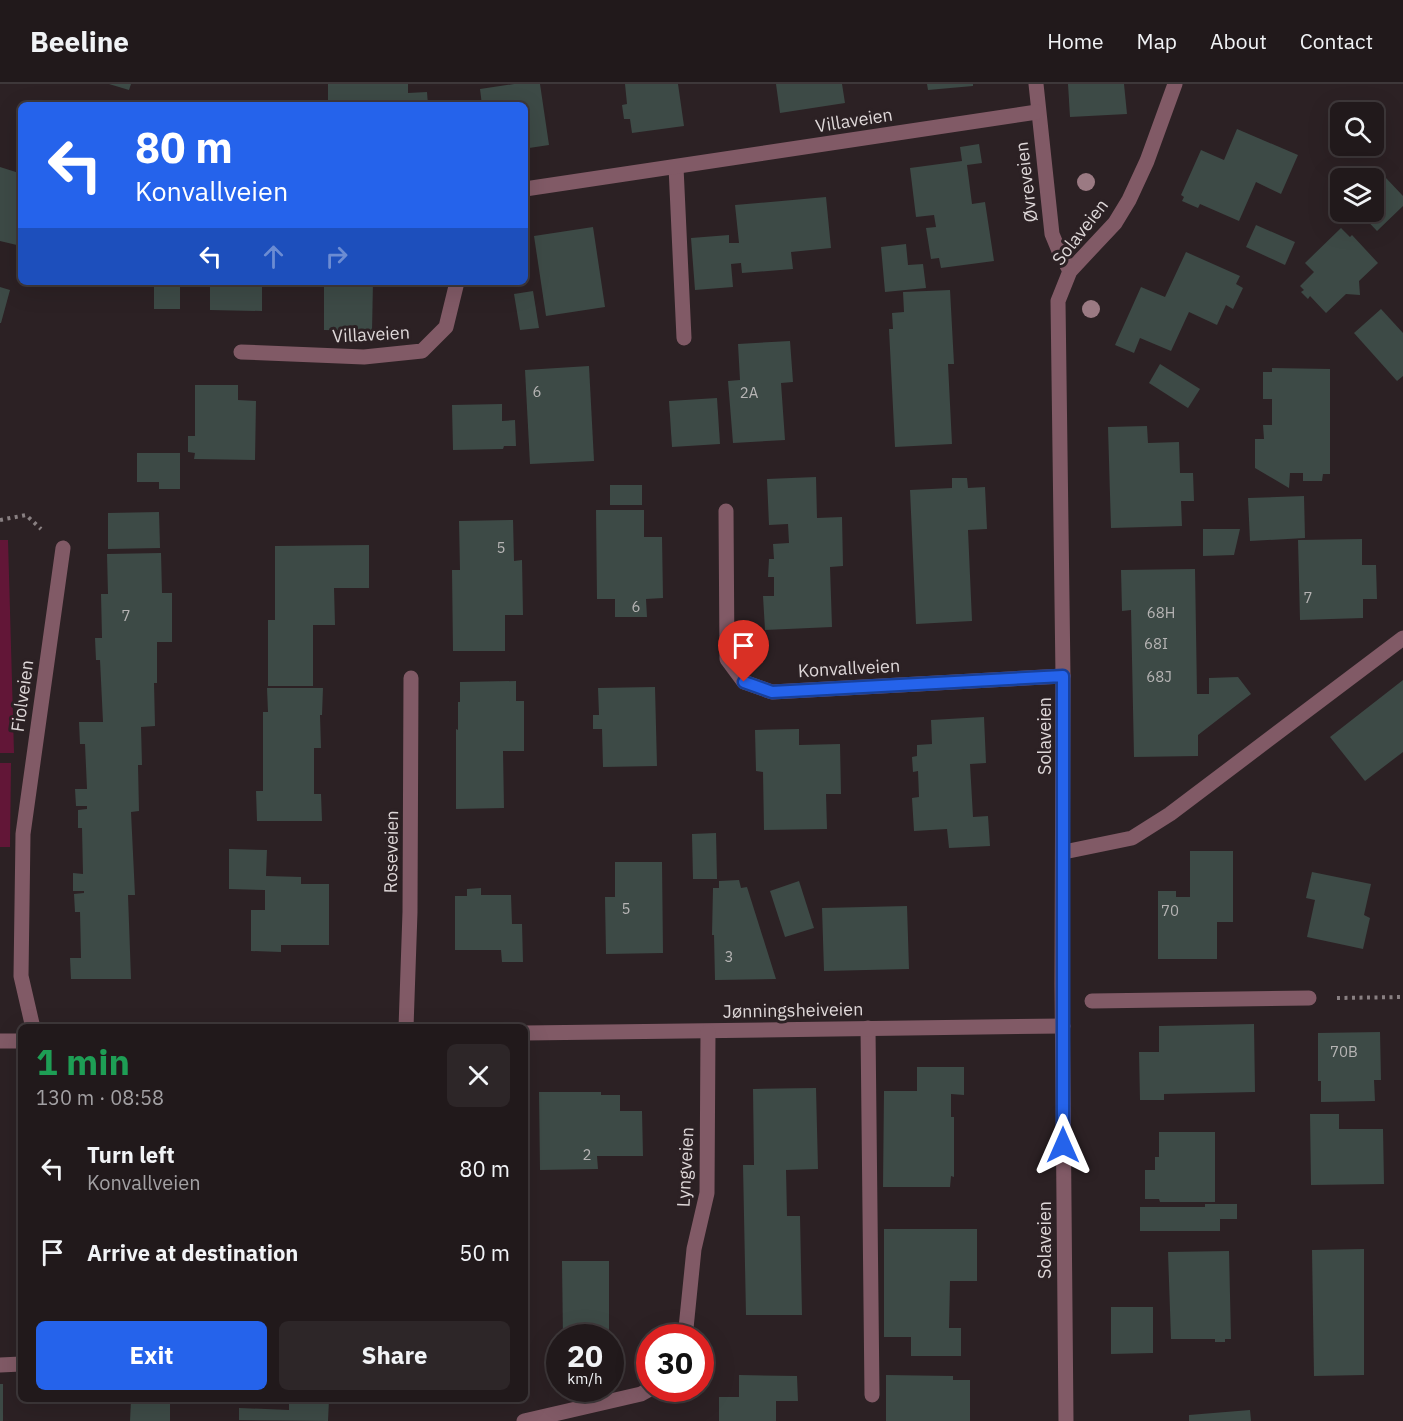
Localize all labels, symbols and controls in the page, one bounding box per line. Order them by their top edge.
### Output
text: Beeline [30,23,129,60]
text: Home [1047,27,1104,55]
text: Map [1137,27,1177,55]
text: About [1210,27,1267,55]
text: Contact [1300,27,1373,55]
map controls [1330,102,1384,222]
button: search [1330,102,1384,156]
street label: Villaveien [814,103,894,137]
text: 80 m [135,120,233,175]
icon: left [36,126,114,204]
street label: Øvreveien [1010,140,1042,224]
button: layers [1330,168,1384,222]
text: Konvallveien [135,173,288,208]
street label: Solaveien [1047,194,1113,270]
icon: left [194,240,227,273]
icon: ahead [257,240,290,273]
icon: right [320,240,353,273]
street label: Villaveien [332,320,410,348]
house number: 6 [532,382,542,401]
house number: 2A [740,383,759,402]
house number: 5 [496,538,506,557]
house number: 7 [1303,588,1313,607]
house number: 6 [631,597,641,616]
house number: 68H [1147,603,1175,622]
house number: 7 [121,606,131,625]
pin [718,620,769,682]
icon: arrive [727,629,760,662]
house number: 68I [1144,634,1168,653]
street label: Konvallveien [797,654,901,682]
street label: Fiolveien [6,658,38,734]
house number: 68J [1146,667,1172,686]
street label: Solaveien [1033,697,1056,775]
street label: Roseveien [379,810,403,894]
house number: 5 [621,899,631,918]
house number: 70 [1161,901,1179,920]
house number: 3 [724,947,734,966]
street label: Jønningsheiveien [722,997,864,1023]
text: 1 min [36,1038,130,1085]
house number: 70B [1330,1042,1358,1061]
button: close [447,1044,510,1107]
text: 130 m · 08:58 [36,1084,164,1111]
position arrow [1031,1113,1095,1177]
street label: Lyngveien [671,1126,699,1208]
text: Turn left [87,1140,175,1169]
house number: 2 [582,1145,592,1164]
icon: left [36,1152,69,1185]
text: 80 m [459,1154,510,1183]
text: Konvallveien [87,1169,201,1196]
street label: Solaveien [1033,1201,1056,1279]
icon: arrive [36,1236,69,1269]
text: Arrive at destination [87,1238,298,1267]
text: 50 m [459,1238,510,1267]
button: Exit [36,1321,267,1390]
button: Share [279,1321,510,1390]
speed limit sign: 30 [636,1324,714,1402]
text: 20 [567,1336,603,1375]
text: km/h [567,1369,603,1388]

